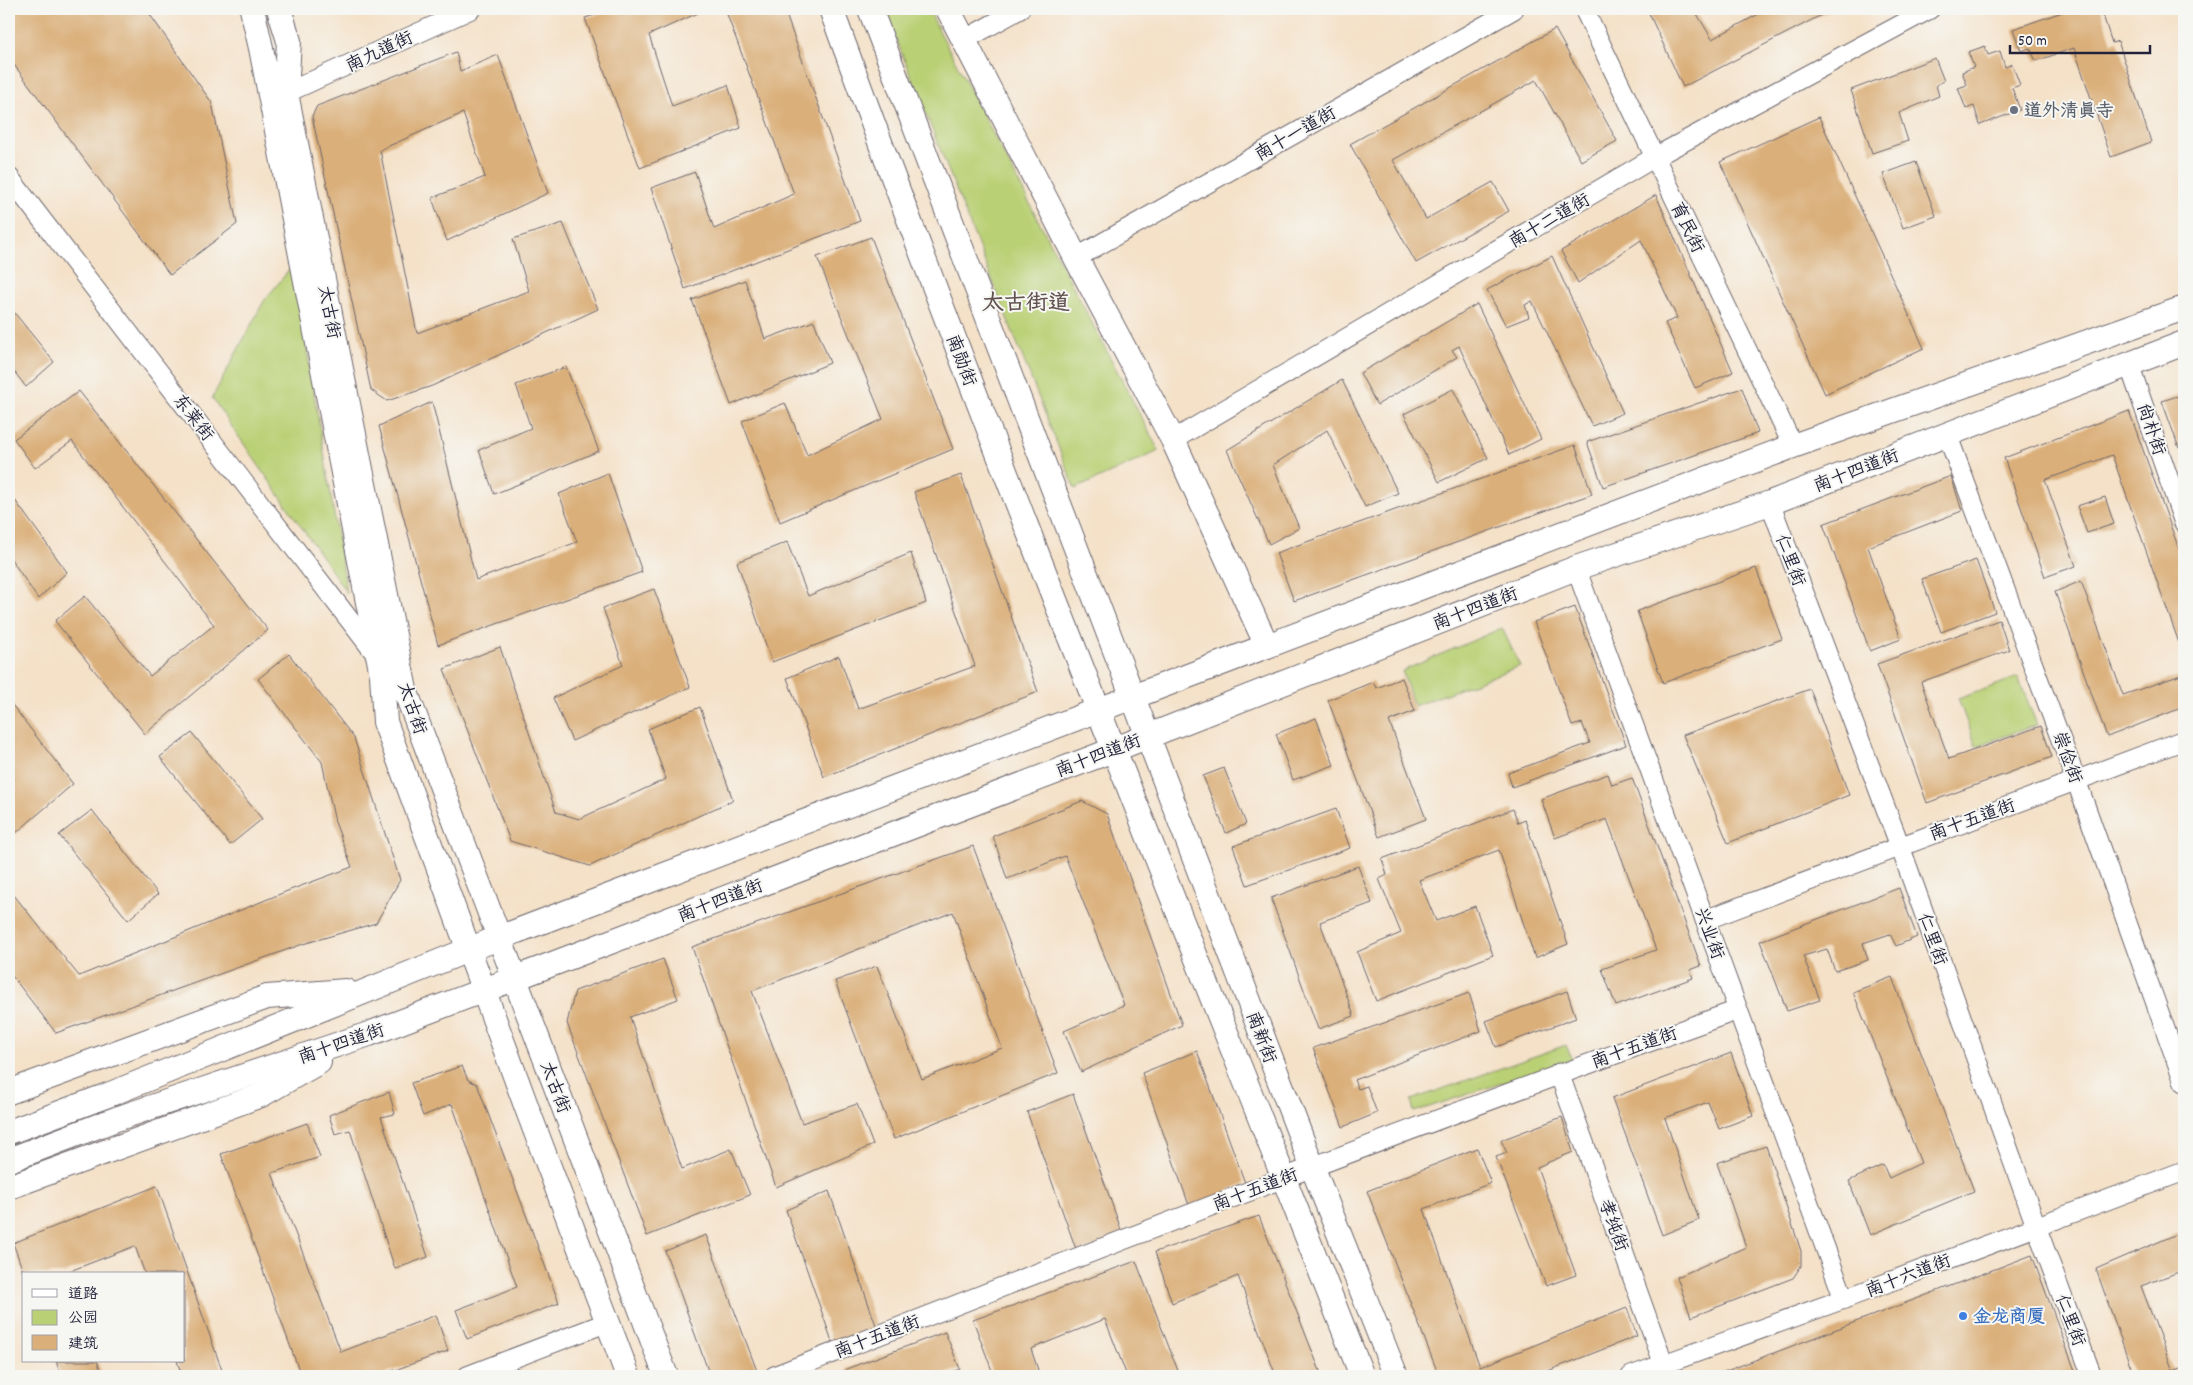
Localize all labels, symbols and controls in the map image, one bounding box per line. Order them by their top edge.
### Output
scale bar [2010,22,2150,54]
street label: 南九道街 [342,27,418,80]
text: 50 m [2018,31,2047,53]
place label: 道外清真寺 [2024,100,2114,125]
street label: 南十一道街 [1251,102,1341,168]
marker: 道外清真寺 [2008,104,2020,116]
street label: 南十二道街 [1505,189,1595,255]
street label: 育民街 [1663,198,1709,258]
street label: 太古街 [310,284,345,341]
district label: 太古街道 [982,289,1070,320]
street label: 南勋街 [938,331,981,391]
street label: 东莱街 [166,390,219,448]
street label: 尚朴街 [2129,400,2170,459]
street label: 南十四道街 [1810,445,1903,500]
street label: 仁里街 [1767,531,1810,591]
street label: 南十四道街 [1429,583,1522,638]
street label: 太古街 [390,679,431,738]
street label: 崇俭街 [2045,728,2087,788]
street label: 南十四道街 [1052,730,1145,785]
street label: 南十五道街 [1926,794,2019,848]
street label: 南十四道街 [674,875,767,930]
street label: 兴业街 [1687,904,1729,964]
street label: 仁里街 [1910,910,1952,970]
street label: 南新街 [1238,1008,1281,1068]
street label: 南十四道街 [295,1019,388,1072]
street label: 南十五道街 [1588,1022,1681,1076]
street label: 太古街 [532,1058,575,1118]
street label: 南十五道街 [1209,1164,1302,1219]
street label: 孝纯街 [1591,1196,1633,1256]
street label: 南十六道街 [1862,1250,1955,1305]
legend [22,1272,185,1362]
text: 道路 [68,1284,98,1306]
street label: 仁里街 [2047,1291,2090,1351]
place label: 金龙商厦 [1973,1306,2045,1331]
text: 公园 [68,1308,98,1330]
marker: 金龙商厦 [1957,1310,1969,1322]
street label: 南十五道街 [831,1311,924,1366]
text: 建筑 [68,1334,98,1356]

